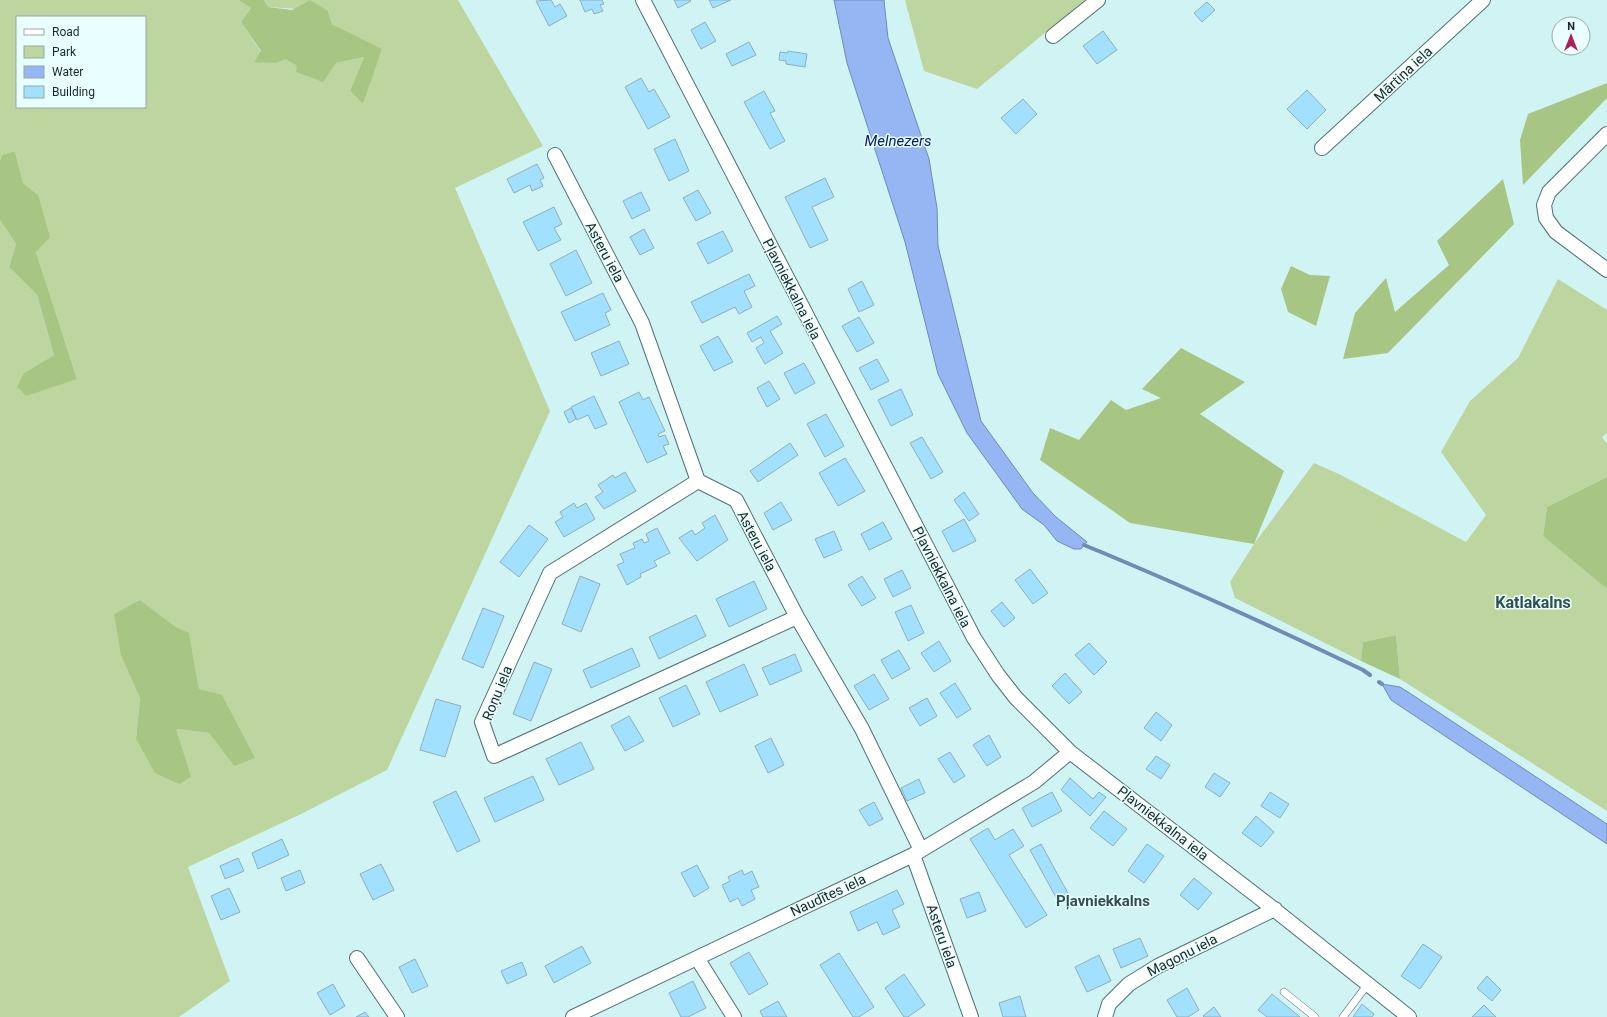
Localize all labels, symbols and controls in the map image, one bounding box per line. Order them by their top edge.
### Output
legend [16,16,146,108]
north arrow [1551,16,1591,56]
text: N [1567,20,1575,33]
text: Road [52,25,80,39]
street label: Mārtiņa iela [1371,43,1436,106]
text: Park [52,45,77,59]
text: Water [52,65,83,79]
text: Building [52,85,95,99]
water label: Melnezers [865,132,931,150]
street label: Asteru iela [582,219,628,285]
street label: Pļavniekkalna iela [759,236,824,343]
street label: Asteru iela [734,508,780,574]
street label: Pļavniekkalna iela [909,524,974,631]
district label: Katlakalns [1495,593,1571,612]
street label: Roņu iela [479,663,516,723]
street label: Pļavniekkalna iela [1114,783,1212,864]
street label: Naudītes iela [788,871,868,919]
district label: Pļavniekkalns [1056,892,1150,910]
street label: Asteru iela [924,902,960,970]
street label: Magoņu iela [1144,931,1220,980]

